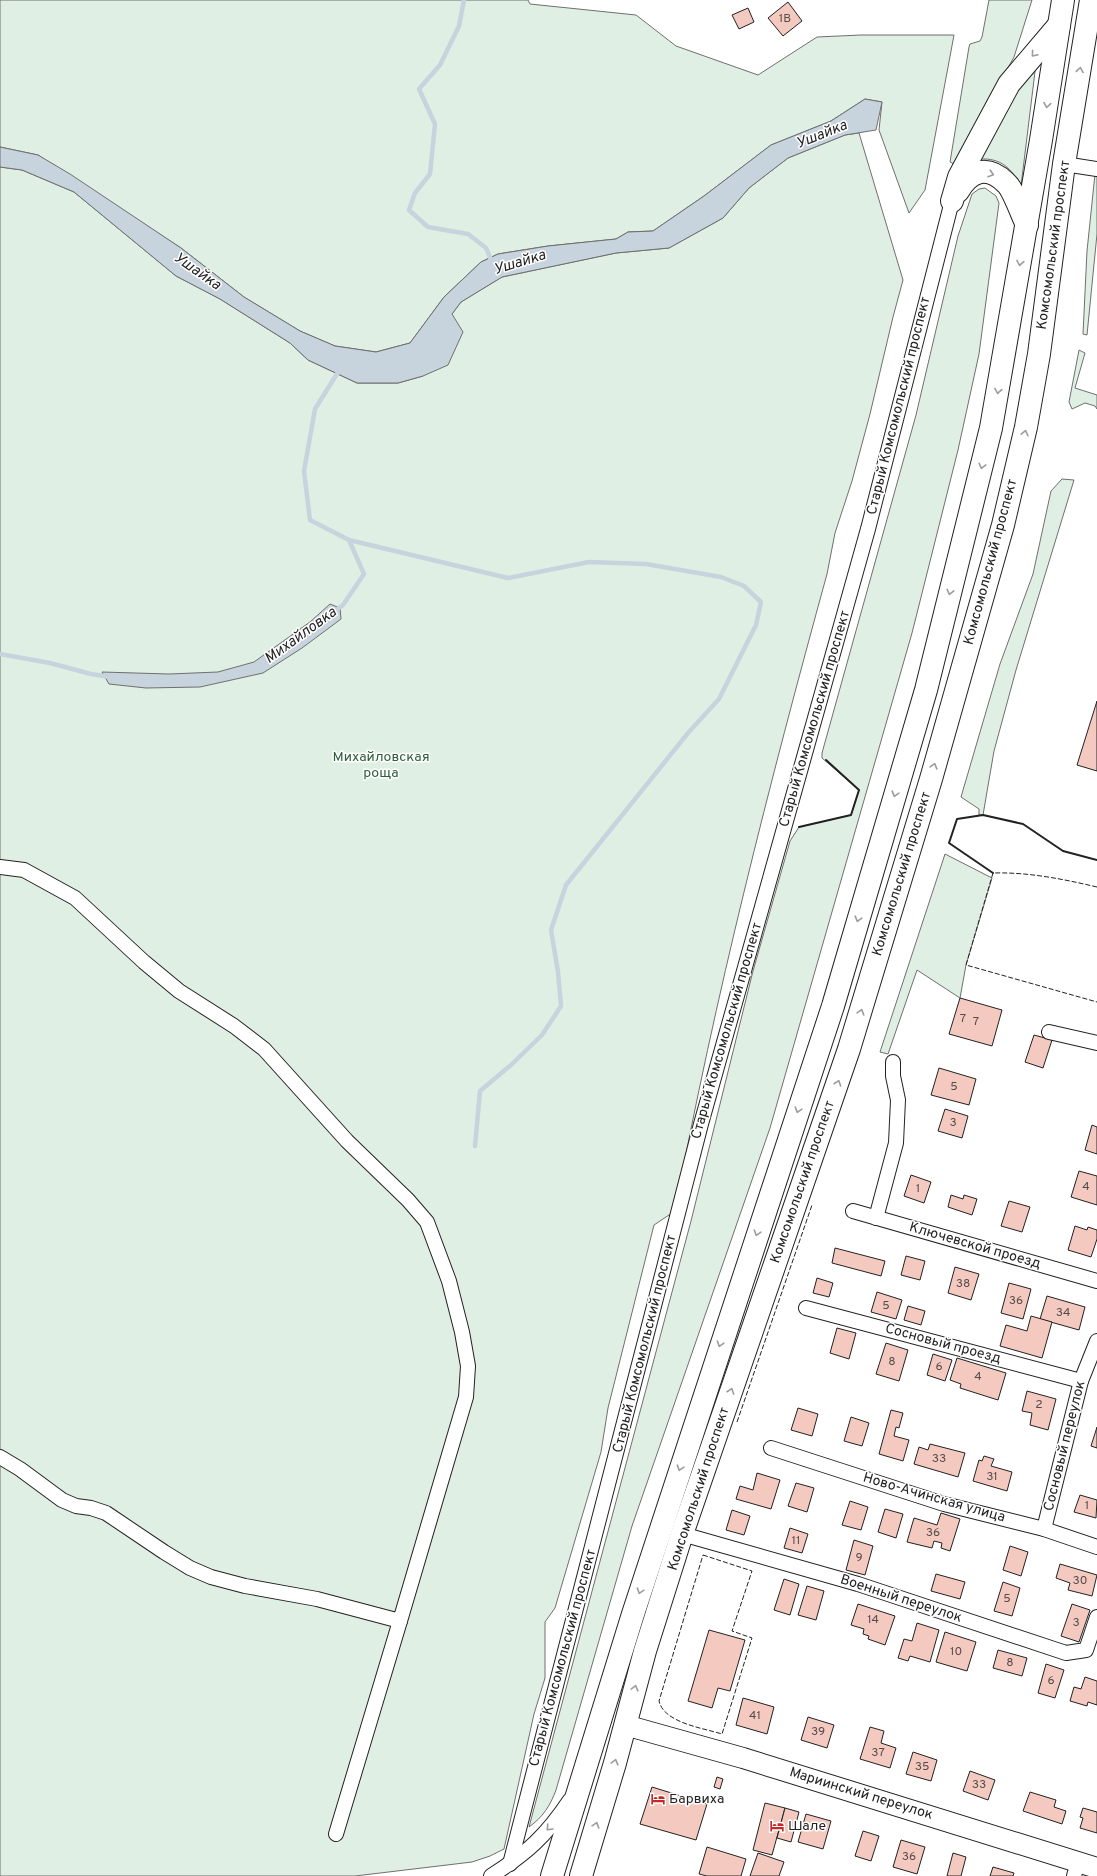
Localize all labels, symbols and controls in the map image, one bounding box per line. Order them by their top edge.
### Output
house number: 1В [779,11,791,27]
one-way arrow [1031,50,1038,57]
one-way arrow [1075,67,1083,73]
one-way arrow [1043,102,1051,108]
water label: Ушайка [794,116,851,154]
street label: Комсомольский проспект [1034,159,1074,331]
one-way arrow [987,169,994,178]
water label: Ушайка [492,246,549,280]
water label: Ушайка [170,249,225,295]
one-way arrow [1016,260,1025,266]
street label: Старый Комсомольский проспект [864,295,934,517]
one-way arrow [994,388,1002,394]
one-way arrow [1020,429,1029,436]
one-way arrow [978,463,986,469]
street label: Комсомольский проспект [961,477,1021,647]
one-way arrow [946,588,955,595]
water label: Михайловка [261,603,341,669]
street label: Старый Комсомольский проспект [776,609,854,829]
park label: Михайловская роща [332,749,430,782]
one-way arrow [929,763,938,770]
street label: Комсомольский проспект [869,790,935,958]
one-way arrow [891,791,900,798]
one-way arrow [854,915,863,922]
street label: Старый Комсомольский проспект [688,921,766,1141]
one-way arrow [856,1008,865,1015]
house number: 7 [960,1011,966,1027]
house number: 7 [973,1014,979,1030]
one-way arrow [833,1079,841,1086]
house number: 5 [950,1079,958,1095]
street label: Комсомольский проспект [767,1098,839,1266]
one-way arrow [795,1106,803,1113]
house number: 3 [949,1115,957,1131]
house number: 4 [1082,1179,1090,1195]
house number: 1 [916,1181,920,1197]
street label: Ключевской проезд [907,1219,1043,1273]
one-way arrow [753,1229,762,1236]
street label: Старый Комсомольский проспект [610,1233,680,1455]
house number: 38 [956,1276,970,1292]
house number: 36 [1009,1293,1023,1309]
house number: 5 [882,1298,890,1314]
house number: 34 [1056,1305,1070,1321]
street label: Сосновый проезд [883,1320,1003,1368]
one-way arrow [717,1340,725,1347]
house number: 8 [888,1354,896,1370]
house number: 6 [935,1359,943,1375]
house number: 4 [974,1369,982,1385]
street label: Сосновый переулок [1041,1379,1089,1513]
one-way arrow [726,1388,735,1395]
house number: 2 [1035,1397,1043,1413]
street label: Комсомольский проспект [665,1405,733,1573]
house number: 33 [932,1451,946,1467]
one-way arrow [676,1464,685,1471]
house number: 31 [986,1469,998,1485]
street label: Ново-Ачинская улица [861,1470,1007,1526]
house number: 1 [1085,1498,1089,1514]
house number: 36 [926,1525,940,1541]
house number: 11 [792,1533,800,1549]
street label: Старый Комсомольский проспект [526,1548,600,1768]
house number: 9 [855,1550,863,1566]
street label: Военный переулок [838,1571,964,1627]
house number: 30 [1073,1573,1087,1589]
one-way arrow [636,1588,645,1595]
house number: 5 [1003,1591,1011,1607]
house number: 14 [867,1612,879,1628]
house number: 3 [1072,1615,1080,1631]
house number: 10 [950,1644,962,1660]
house number: 8 [1006,1655,1014,1671]
house number: 6 [1047,1673,1055,1689]
one-way arrow [630,1684,639,1691]
house number: 41 [749,1708,761,1724]
house number: 39 [811,1724,825,1740]
house number: 37 [871,1745,885,1761]
one-way arrow [610,1759,619,1766]
house number: 35 [915,1759,929,1775]
street label: Мариинский переулок [787,1764,935,1824]
house number: 33 [972,1777,986,1793]
hotel icon: Барвиха [650,1791,666,1807]
place label: Барвиха [669,1791,724,1808]
hotel icon: Шале [769,1818,785,1834]
place label: Шале [788,1818,826,1835]
one-way arrow [591,1822,600,1829]
one-way arrow [547,1824,554,1831]
house number: 36 [902,1849,916,1865]

